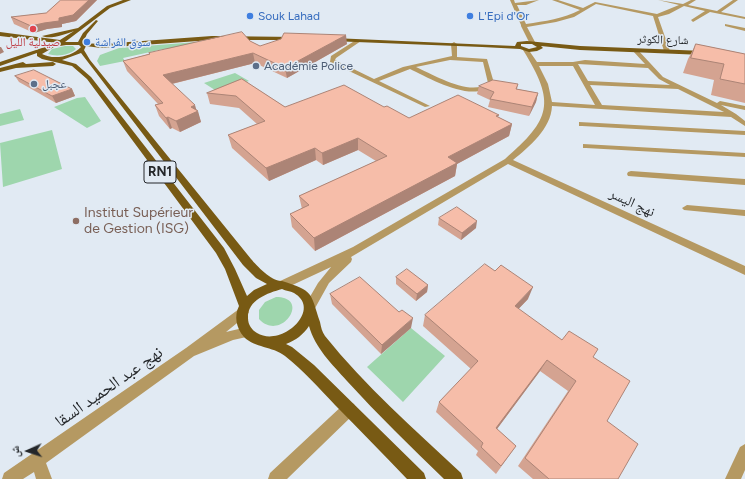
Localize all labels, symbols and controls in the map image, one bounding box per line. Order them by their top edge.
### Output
place label: Souk Lahad [258,9,320,23]
place label: L'Epi d'Or [478,9,529,23]
marker: Souk Lahad [245,11,255,21]
marker: L'Epi d'Or [465,11,475,21]
marker: صيدلية الليل [28,24,38,34]
street label: شارع الكوثر [637,32,689,48]
place label: صيدلية الليل [6,35,60,49]
place label: سوق الفراشة [95,35,150,49]
marker: سوق الفراشة [82,37,92,47]
place label: Académie Police [264,59,353,73]
marker: Académie Police [251,61,261,71]
place label: عجبل [42,77,67,91]
marker: عجبل [29,79,39,89]
road number: RN1 [144,161,176,183]
street label: نهج اليسر [607,185,657,221]
place label: Institut Supérieur de Gestion (ISG) [84,205,193,238]
marker: Institut Supérieur de Gestion (ISG) [71,216,81,226]
street label: نهج عبد الحميد السقا [51,342,167,432]
north arrow [8,431,48,471]
text: ش [9,445,22,458]

